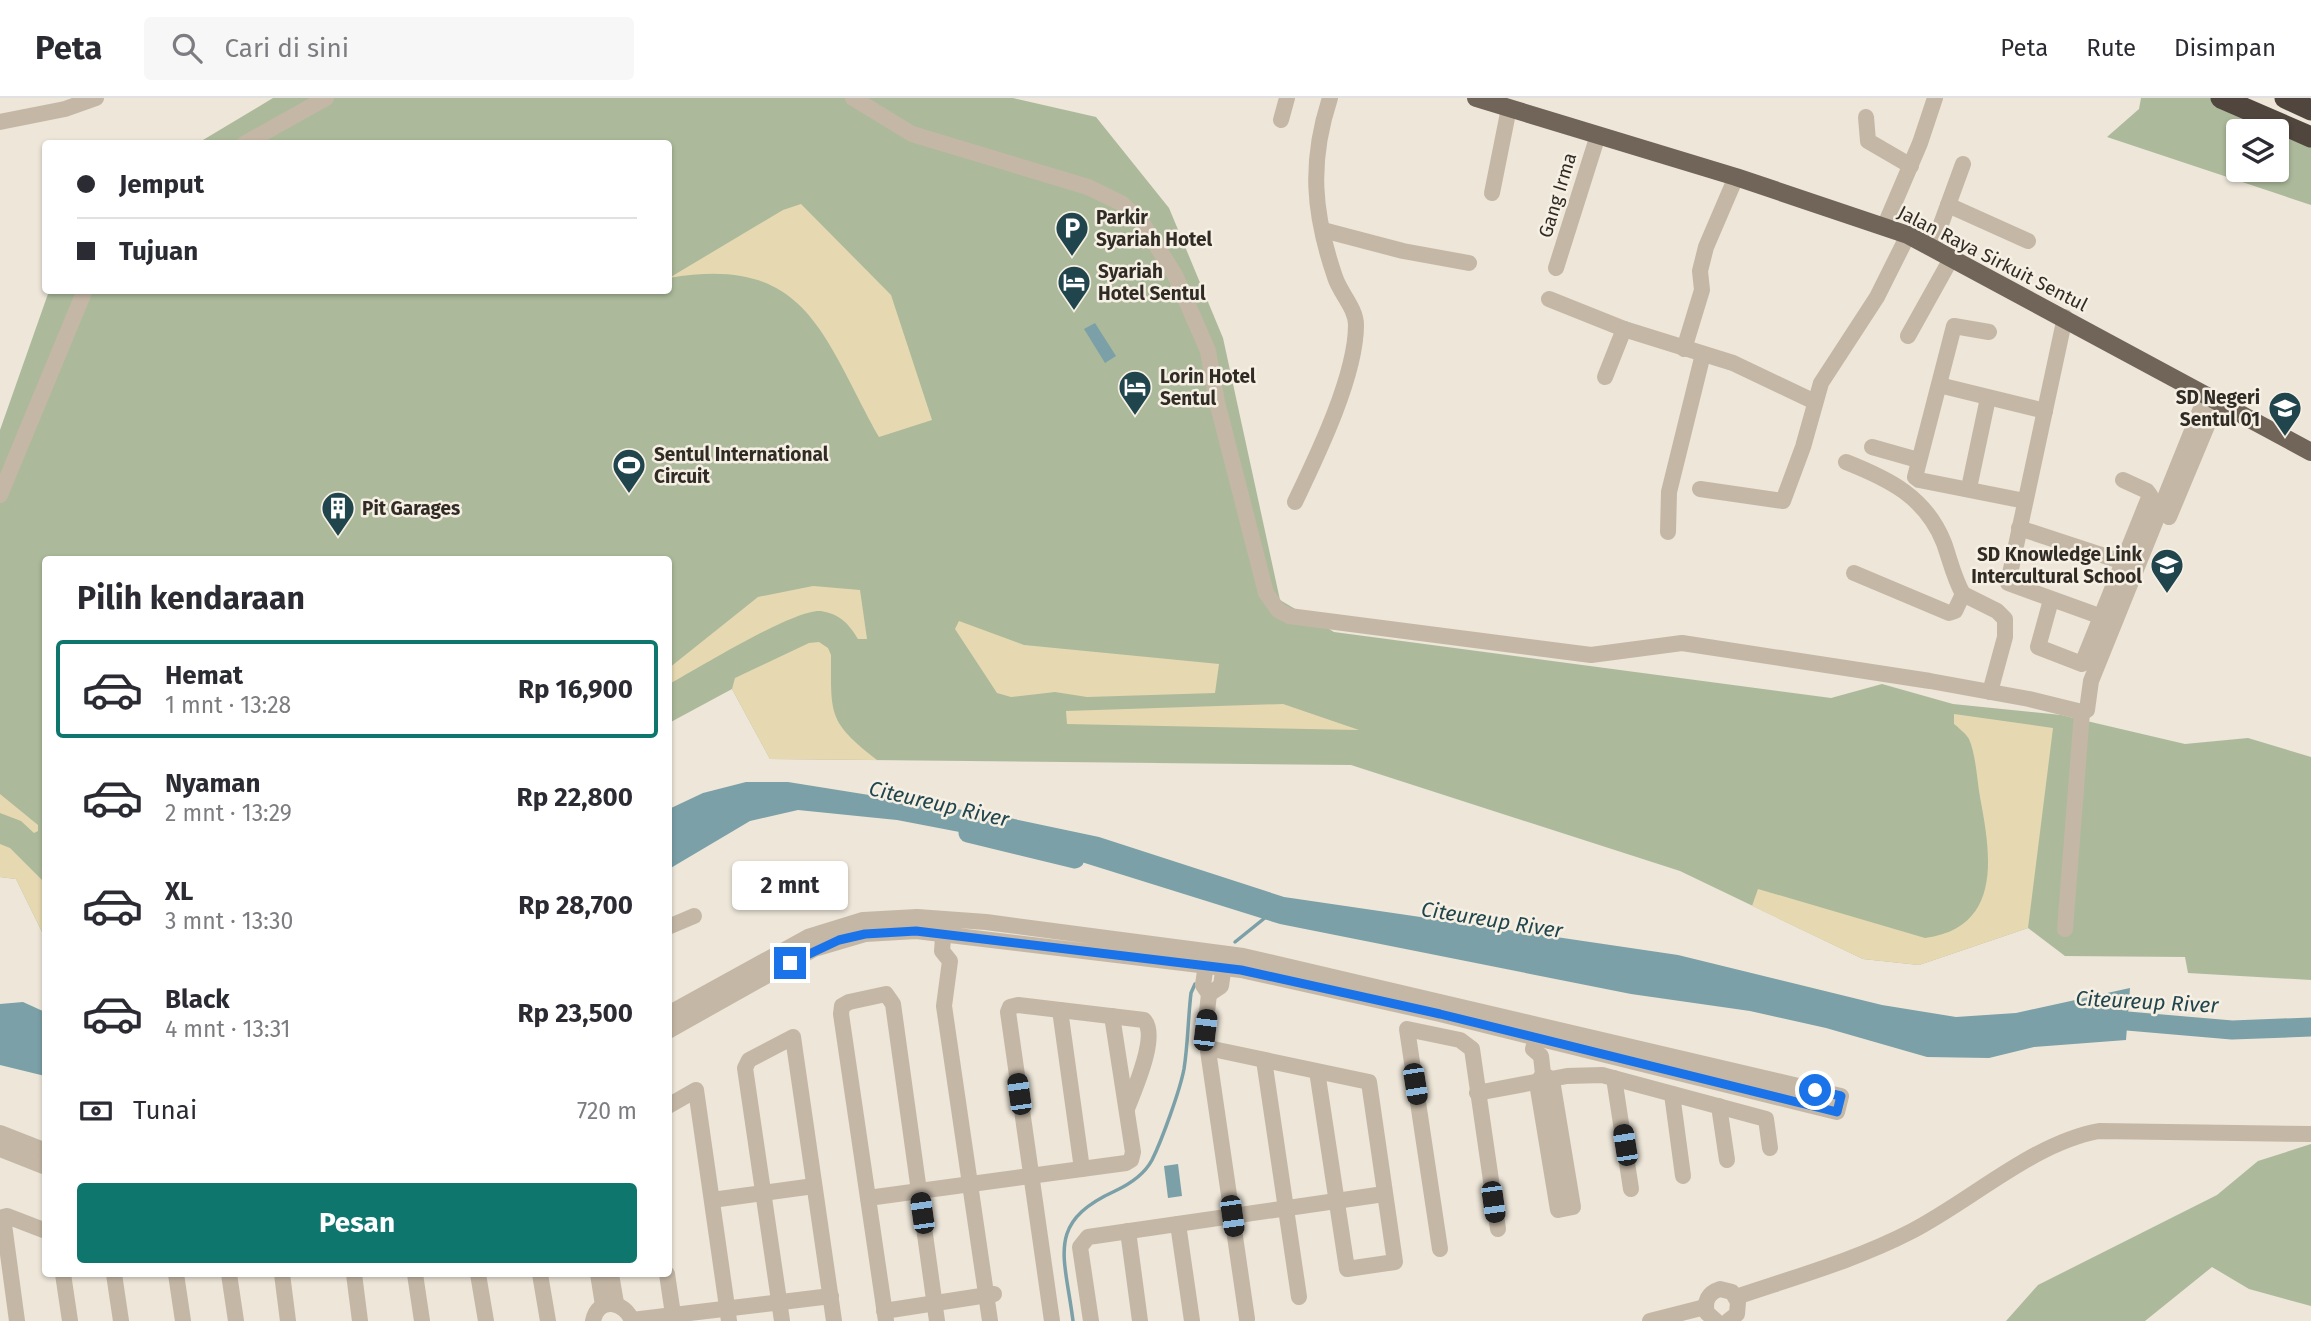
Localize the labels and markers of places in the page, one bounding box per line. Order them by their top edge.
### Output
place label: Parkir Syariah Hotel [1096,206,1213,251]
parking icon: Parkir Syariah Hotel [1053,209,1091,258]
place label: Syariah Hotel Sentul [1098,260,1206,305]
hotel icon: Syariah Hotel Sentul [1055,263,1093,312]
place label: Lorin Hotel Sentul [1160,365,1256,410]
hotel icon: Lorin Hotel Sentul [1116,368,1154,417]
place label: SD Negeri Sentul 01 [2176,386,2260,431]
school or university icon: SD Negeri Sentul 01 [2266,389,2304,438]
place label: Sentul International Circuit [654,443,829,488]
sports icon: Sentul International Circuit [610,446,648,495]
building icon: Pit Garages [319,489,357,538]
place label: Pit Garages [362,497,460,520]
place label: SD Knowledge Link Intercultural School [1971,543,2143,588]
school or university icon: SD Knowledge Link Intercultural School [2148,546,2186,595]

